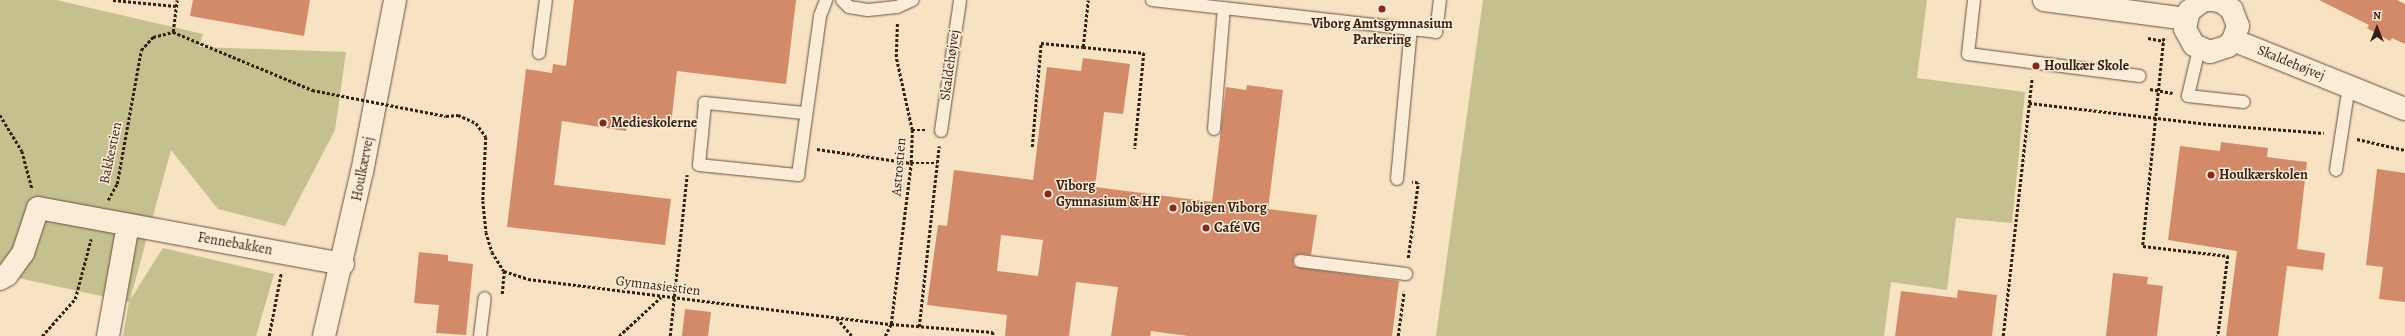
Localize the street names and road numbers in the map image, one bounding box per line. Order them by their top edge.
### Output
street label: Skaldehøjvej [937,28,963,102]
street label: Skaldehøjvej [2255,42,2327,84]
street label: Bakkestien [96,120,126,186]
street label: Houlkærvej [349,135,377,203]
street label: Astrostien [888,137,910,197]
street label: Fennebakken [196,229,274,259]
street label: Gymnasiestien [615,272,701,300]

